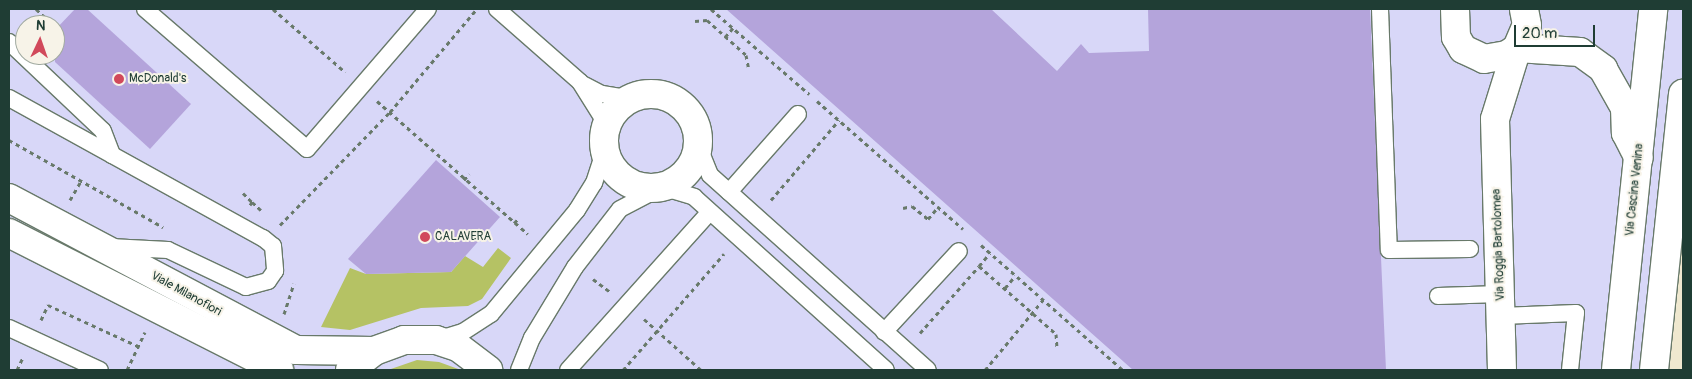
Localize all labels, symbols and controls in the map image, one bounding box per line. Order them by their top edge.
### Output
north arrow [15,15,65,65]
scale bar [1517,15,1598,47]
text: N [36,17,46,34]
text: 20 m [1522,24,1557,43]
place label: McDonald's [129,72,186,86]
marker: McDonald's [113,73,125,85]
street label: Via Cascina Venina [1623,143,1647,237]
street label: Via Roggia Bartolomea [1490,189,1508,301]
place label: CALAVERA [435,230,491,244]
marker: CALAVERA [419,231,431,243]
street label: Viale Milanofiori [148,269,224,319]

